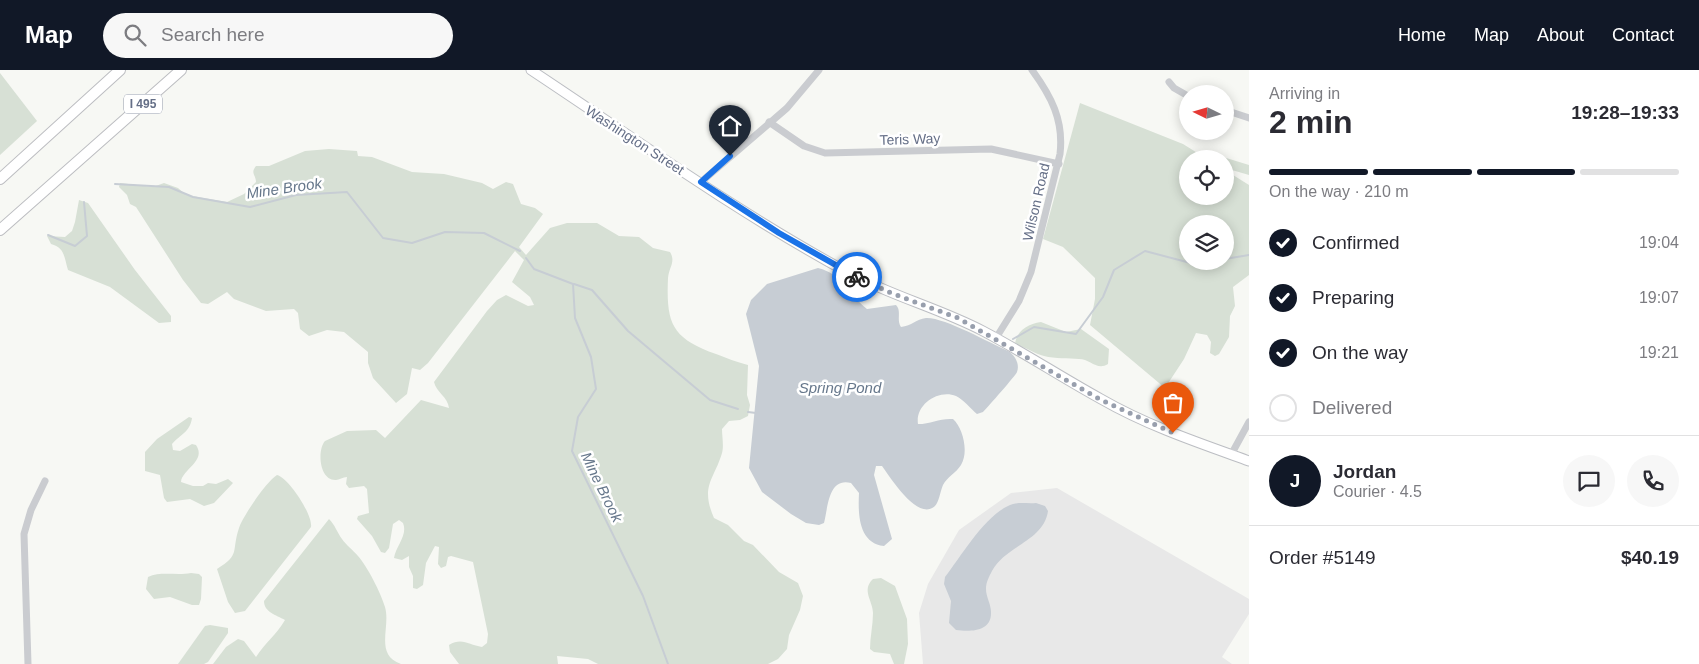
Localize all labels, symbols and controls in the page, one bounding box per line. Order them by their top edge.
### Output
search box [103,13,453,58]
text: Map [25,21,73,48]
icon: search [121,21,149,49]
text: Search here [161,24,265,45]
text: Home [1398,25,1446,45]
text: Map [1474,25,1509,45]
text: About [1537,25,1584,45]
text: Contact [1612,25,1674,45]
north arrow [1179,85,1234,140]
map controls [1179,85,1234,270]
text: Arriving in [1269,85,1340,102]
road number: I 495 [124,94,162,114]
street label: Washington Street [583,102,688,178]
text: 19:28–19:33 [1571,102,1679,123]
text: 2 min [1269,104,1353,140]
pin [709,105,751,156]
icon: home [716,112,744,140]
street label: Teris Way [879,130,941,148]
button: locate [1179,150,1234,205]
street label: Wilson Road [1019,162,1053,242]
water label: Mine Brook [245,174,324,202]
text: On the way · 210 m [1269,183,1409,200]
button: layers [1179,215,1234,270]
icon: check [1269,229,1297,257]
text: Confirmed [1312,232,1400,253]
text: 19:04 [1639,234,1679,251]
courier [832,252,882,302]
icon: bike [843,263,871,291]
icon: check [1269,284,1297,312]
text: Preparing [1312,287,1394,308]
text: 19:07 [1639,289,1679,306]
icon: check [1269,339,1297,367]
text: On the way [1312,342,1408,363]
text: 19:21 [1639,344,1679,361]
water label: Spring Pond [799,379,882,396]
pin [1152,382,1194,433]
icon: bag [1159,389,1187,417]
text: Delivered [1312,397,1392,418]
water label: Mine Brook [578,449,627,526]
button: chat [1563,455,1615,507]
button: phone [1627,455,1679,507]
text: Jordan [1333,461,1396,482]
text: J [1290,470,1300,491]
text: Courier · 4.5 [1333,483,1422,500]
text: Order #5149 [1269,547,1376,568]
text: $40.19 [1621,547,1679,568]

